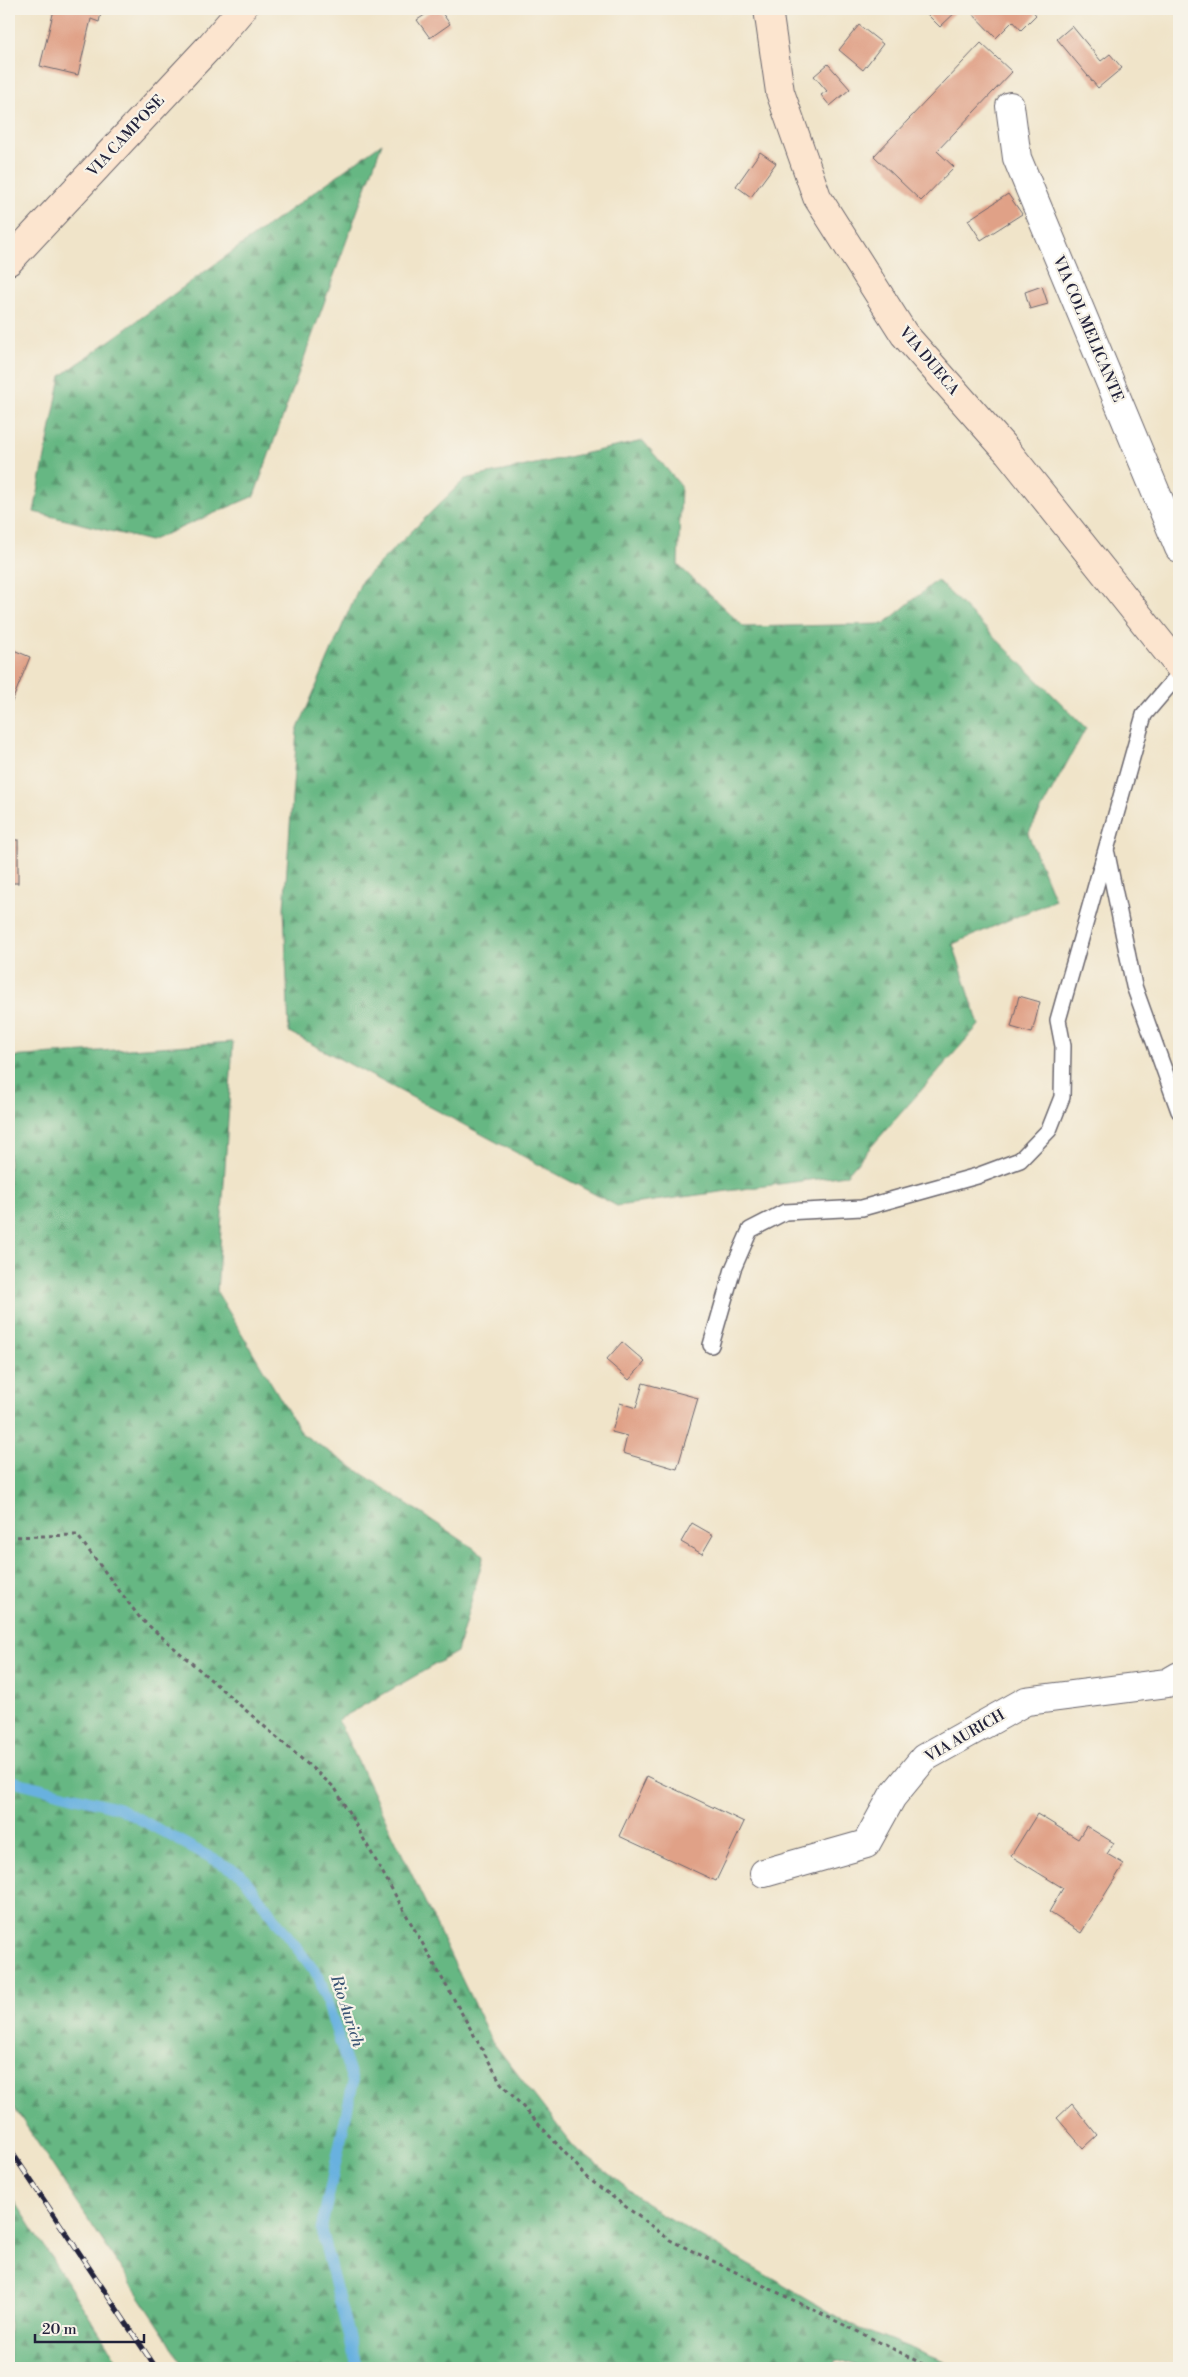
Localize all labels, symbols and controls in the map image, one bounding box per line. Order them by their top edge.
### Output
street label: VIA CAMPOSE [83,91,169,182]
street label: VIA COL MELICANTE [1048,252,1127,405]
street label: VIA DUECA [894,322,963,400]
street label: VIA AURICH [921,1706,1008,1767]
water label: Rio Aurich [326,1972,368,2050]
scale bar [35,2312,144,2344]
text: 20 m [42,2320,77,2339]

